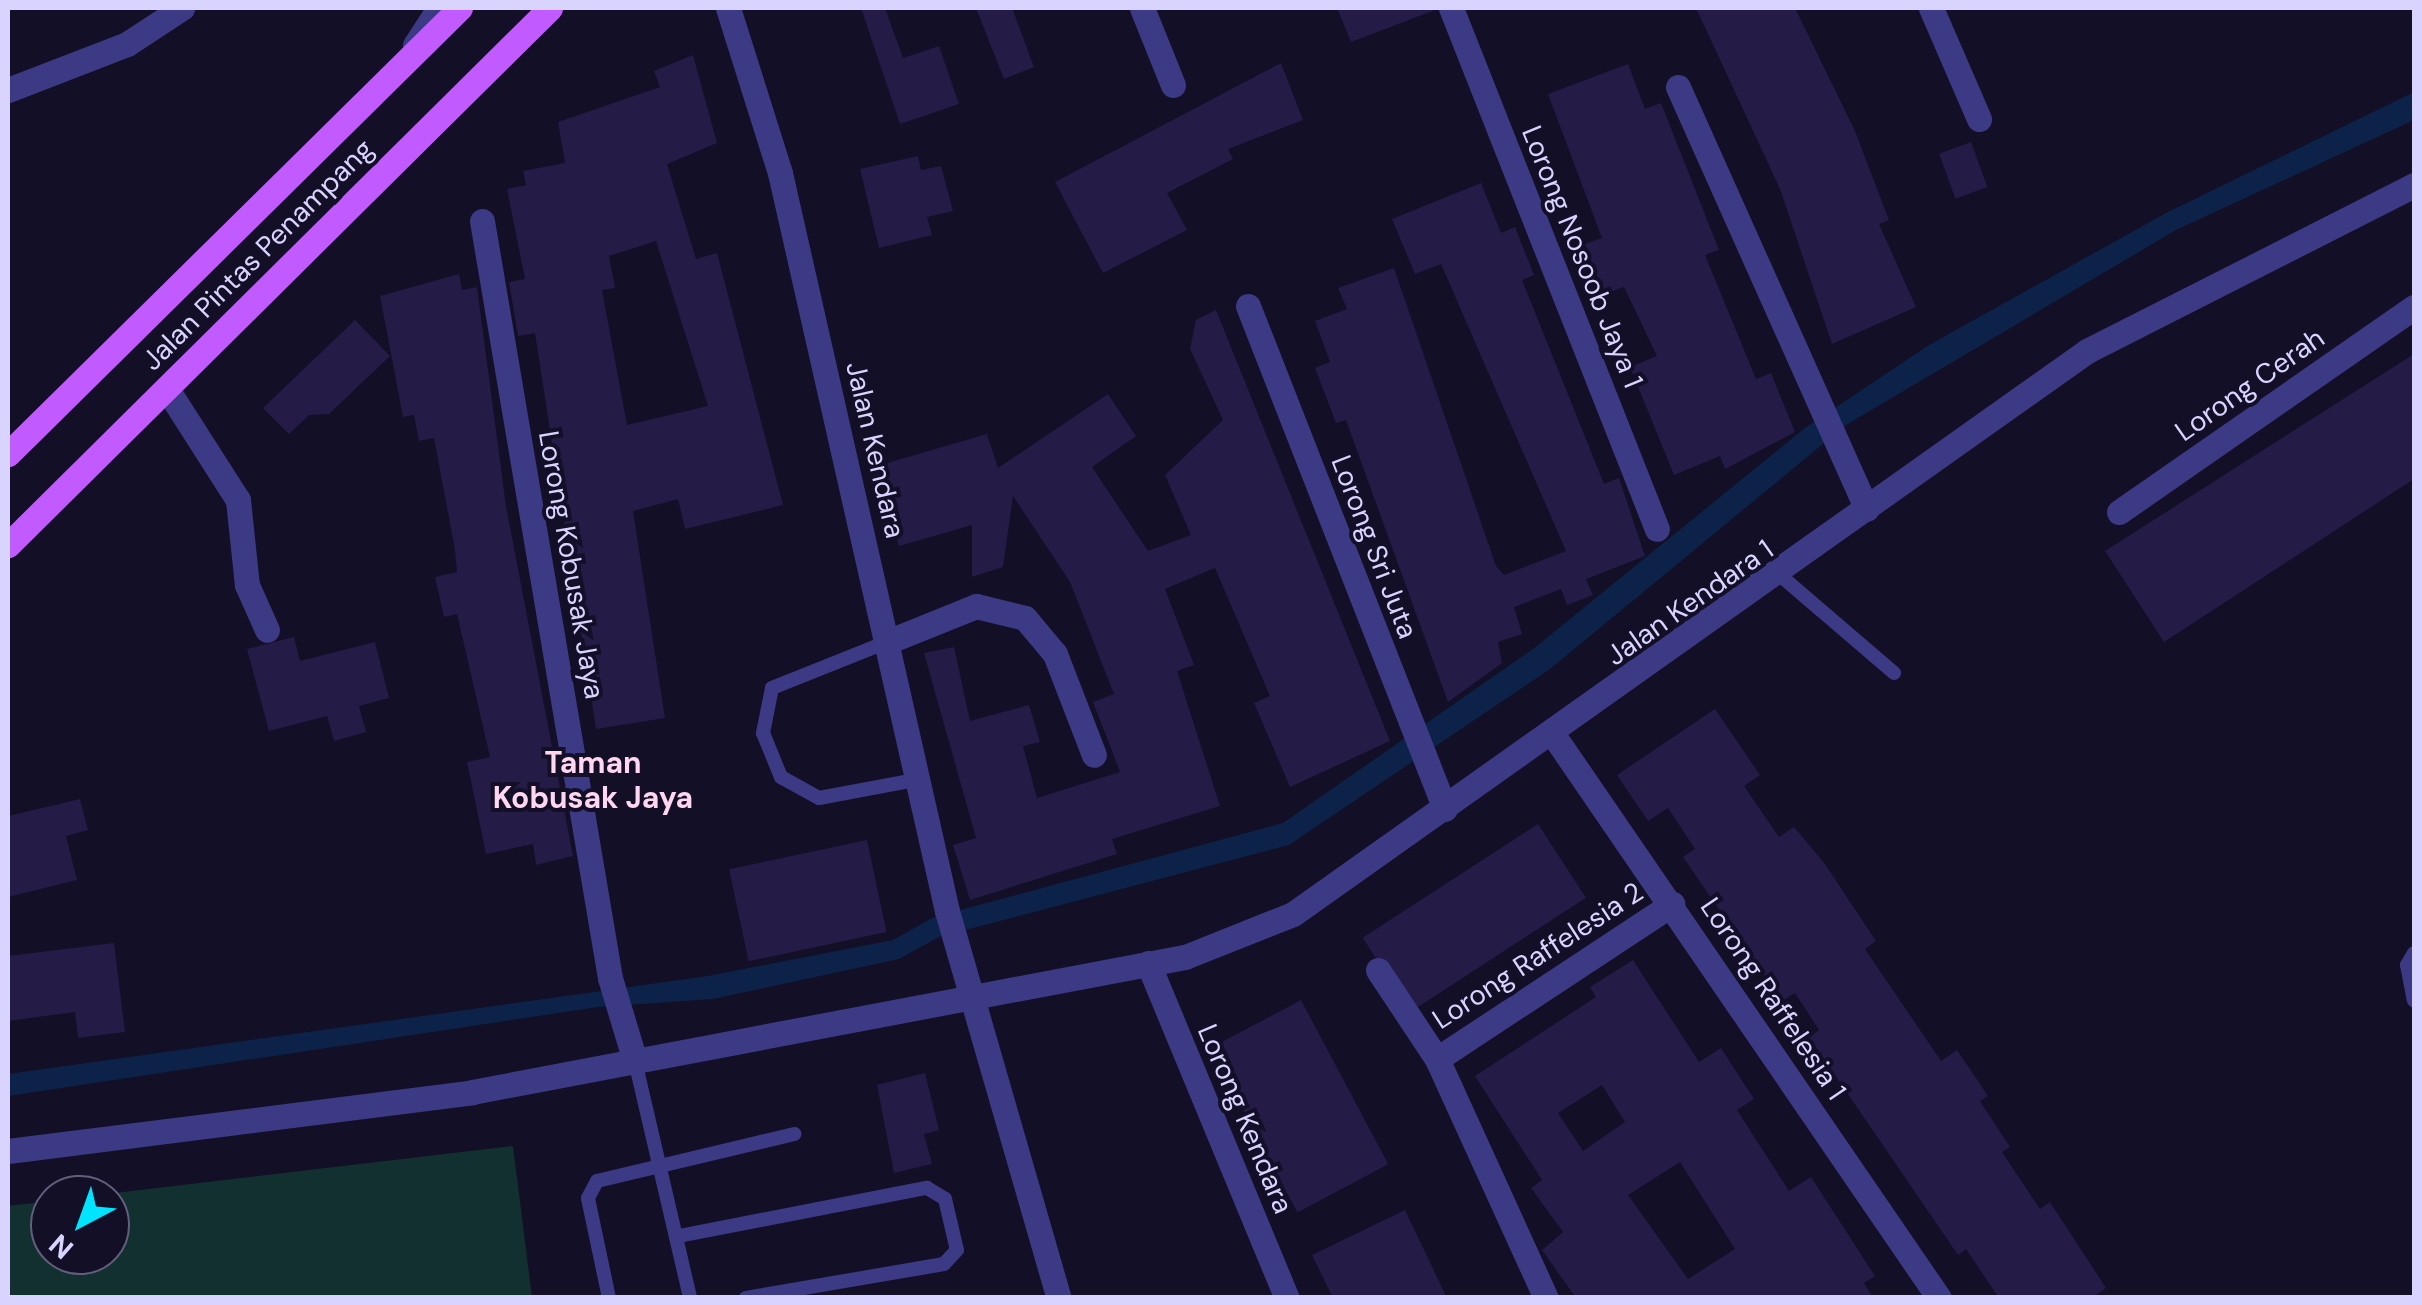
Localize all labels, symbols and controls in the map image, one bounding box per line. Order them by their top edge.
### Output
street label: Lorong Nosoob Jaya 1 [1514,121,1650,393]
street label: Jalan Pintas Penampang [135,132,381,378]
street label: Lorong Cerah [2169,321,2331,449]
street label: Jalan Kendara [838,359,912,541]
street label: Lorong Kobusak Jaya [531,428,611,702]
street label: Lorong Sri Juta [1324,451,1424,643]
street label: Jalan Kendara 1 [1600,533,1780,673]
district label: Taman Kobusak Jaya [493,745,693,816]
street label: Lorong Raffelesia 2 [1427,875,1649,1037]
street label: Lorong Raffelesia 1 [1693,892,1853,1106]
street label: Lorong Kendara [1190,1019,1300,1219]
north arrow [30,1175,130,1275]
text: N [41,1226,81,1267]

